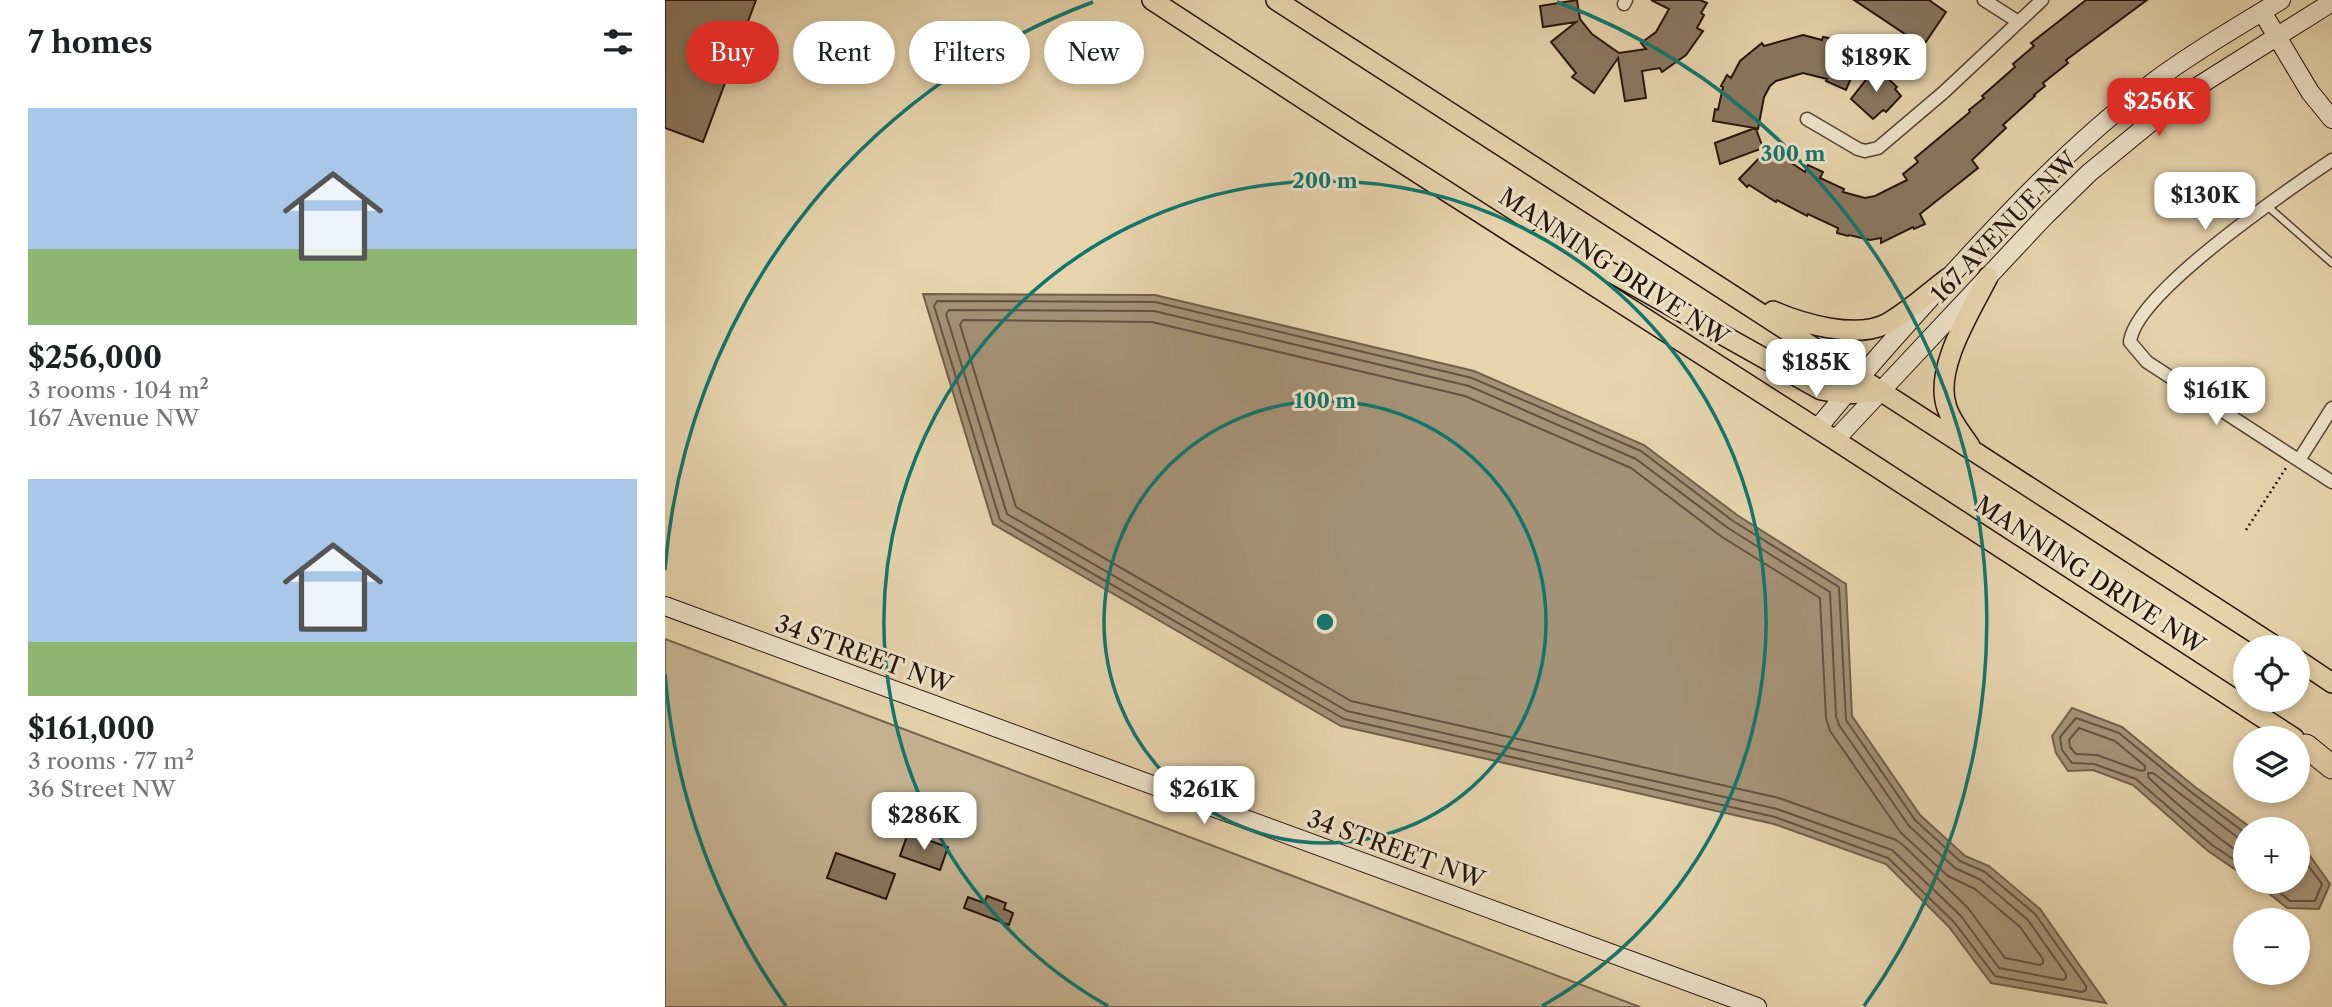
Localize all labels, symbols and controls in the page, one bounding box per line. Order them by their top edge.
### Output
chip: Buy [686,21,779,84]
chip: Rent [793,21,895,84]
chip: Filters [909,21,1030,84]
chip: New [1044,21,1144,84]
icon: filters [599,23,637,61]
text: 7 homes [28,24,153,61]
pin: $189K [1827,34,1925,94]
text: $189K [1841,43,1911,71]
pin: $256K [2110,78,2208,138]
text: $256K [2123,87,2195,115]
text: 300 m [1761,141,1825,166]
street label: 167 AVENUE NW [1925,145,2084,308]
icon: home [270,153,396,279]
text: 200 m [1292,168,1358,193]
pin: $130K [2156,173,2254,232]
text: $130K [2170,181,2240,209]
street label: MANNING DRIVE NW [1494,182,1735,353]
text: $256,000 [28,339,162,376]
pin: $185K [1767,340,1865,399]
text: $185K [1782,348,1850,376]
pin: $161K [2167,368,2265,427]
text: 3 rooms · 104 m² [28,376,209,404]
text: $161K [2183,376,2249,404]
text: 100 m [1294,388,1356,413]
text: 167 Avenue NW [28,404,199,432]
street label: MANNING DRIVE NW [1970,490,2211,661]
icon: home [270,524,396,650]
street label: 34 STREET NW [772,609,957,700]
centre of rings [1313,610,1337,634]
map controls [2233,635,2310,985]
button: locate [2233,635,2310,712]
text: $161,000 [28,710,155,747]
button: layers [2233,726,2310,803]
text: 3 rooms · 77 m² [28,747,194,775]
pin: $261K [1155,766,1253,826]
text: 36 Street NW [28,775,176,803]
text: $261K [1170,775,1238,803]
pin: $286K [875,792,973,852]
text: $286K [888,801,960,829]
street label: 34 STREET NW [1304,804,1489,895]
button: + [2233,817,2310,894]
button: − [2233,908,2310,985]

